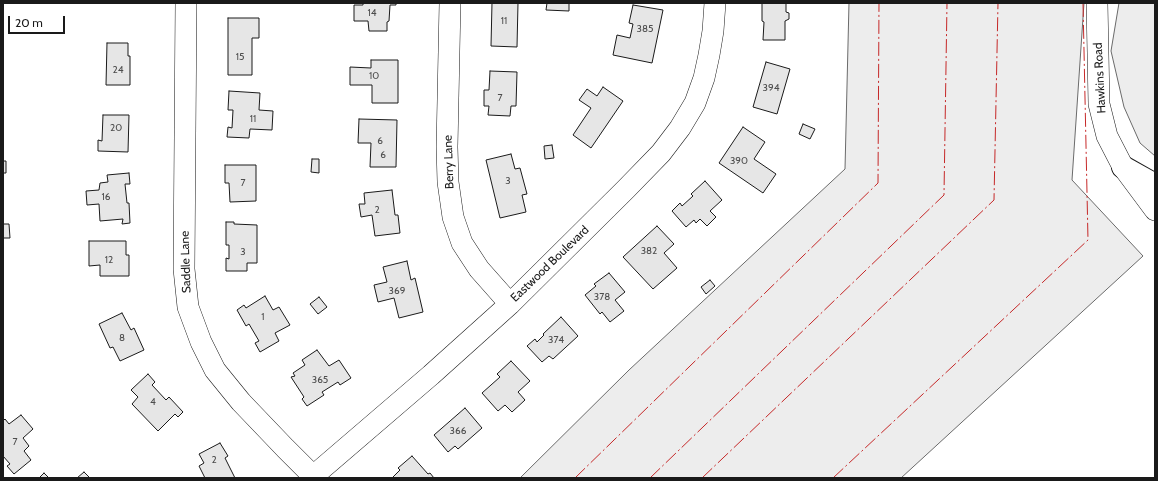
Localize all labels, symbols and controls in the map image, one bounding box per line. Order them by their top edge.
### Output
house number: 14 [367,7,377,19]
scale bar [10,8,67,34]
text: 20 m [15,15,43,30]
house number: 11 [501,15,507,27]
house number: 385 [637,23,653,35]
street label: Hawkins Road [1091,42,1109,114]
house number: 15 [236,51,244,63]
house number: 24 [112,64,124,76]
house number: 10 [369,70,379,82]
house number: 394 [763,82,779,94]
house number: 7 [497,92,503,104]
house number: 11 [250,113,256,125]
house number: 20 [110,122,122,134]
house number: 6 [377,135,383,147]
street label: Berry Lane [441,135,457,189]
house number: 6 [380,149,386,161]
house number: 390 [730,155,748,167]
house number: 3 [505,175,511,187]
house number: 7 [240,177,246,189]
house number: 16 [102,191,110,203]
house number: 2 [374,204,380,216]
street label: Eastwood Boulevard [508,223,592,305]
street label: Saddle Lane [178,231,194,293]
house number: 382 [641,245,657,257]
house number: 3 [240,246,246,258]
house number: 12 [105,254,113,266]
house number: 369 [389,285,405,297]
house number: 378 [594,291,610,303]
house number: 1 [261,311,265,323]
house number: 8 [119,332,125,344]
house number: 374 [548,334,564,346]
house number: 365 [312,374,328,386]
house number: 4 [150,396,156,408]
house number: 366 [450,425,466,437]
house number: 7 [12,436,18,448]
house number: 2 [211,454,217,466]

